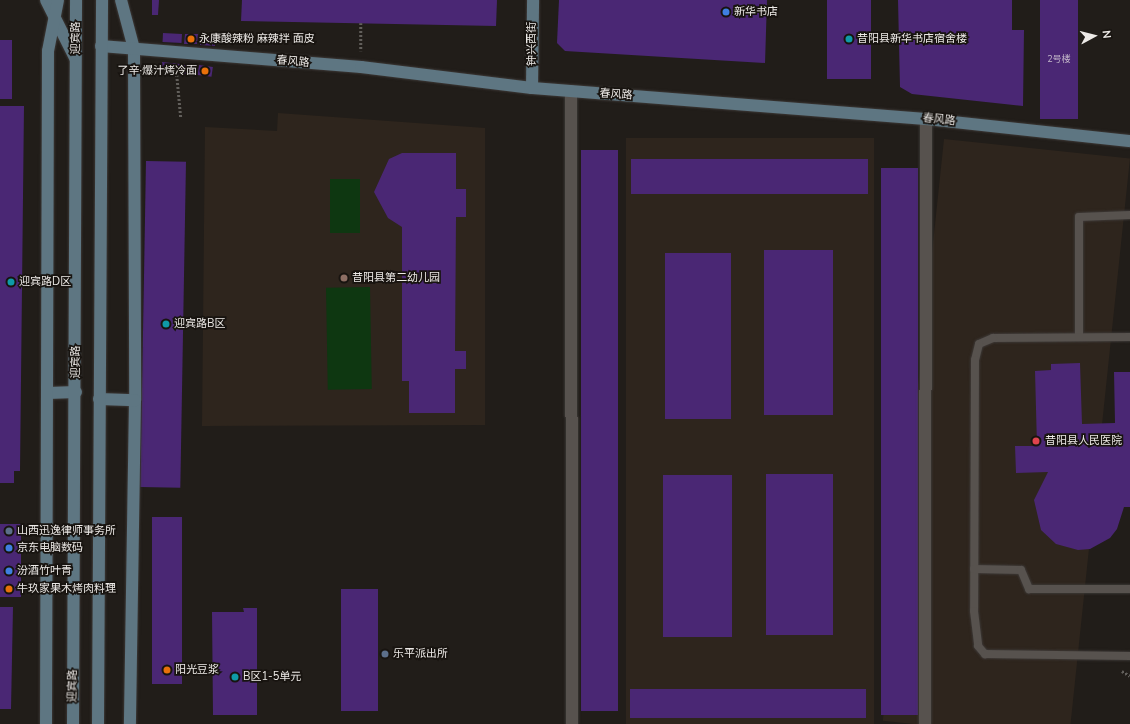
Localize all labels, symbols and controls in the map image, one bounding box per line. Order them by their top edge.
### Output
place label: 新华书店 [734,5,778,19]
marker: 新华书店 [721,7,731,17]
north arrow [1074,16,1114,56]
street label: 迎宾路 [69,22,83,54]
street label: 钟兴西街 [525,22,539,66]
text: N [1098,29,1114,39]
place label: 永康酸辣粉 麻辣拌 面皮 [199,32,315,46]
place label: 昔阳县新华书店宿舍楼 [857,32,967,46]
marker: 永康酸辣粉 麻辣拌 面皮 [186,34,196,44]
marker: 昔阳县新华书店宿舍楼 [844,34,854,44]
street label: 春风路 [276,54,310,70]
house number: 2号楼 [1047,54,1071,64]
place label: 了辛·爆汁烤冷面 [117,64,197,78]
marker: 了辛·爆汁烤冷面 [200,66,210,76]
street label: 春风路 [599,87,633,103]
street label: 春风路 [922,112,956,128]
place label: 昔阳县第二幼儿园 [352,271,440,285]
marker: 昔阳县第二幼儿园 [339,273,349,283]
place label: 迎宾路D区 [19,275,71,289]
marker: 迎宾路D区 [6,277,16,287]
place label: 迎宾路B区 [174,317,225,331]
marker: 迎宾路B区 [161,319,171,329]
street label: 迎宾路 [69,346,83,378]
place label: 昔阳县人民医院 [1045,434,1122,448]
marker: 昔阳县人民医院 [1030,435,1042,447]
place label: 山西迅逸律师事务所 [17,524,116,538]
marker: 山西迅逸律师事务所 [4,526,14,536]
place label: 京东电脑数码 [17,541,83,555]
marker: 京东电脑数码 [4,543,14,553]
place label: 汾酒竹叶青 [17,564,72,578]
marker: 汾酒竹叶青 [4,566,14,576]
place label: 牛玖家果木烤肉料理 [17,582,116,596]
marker: 牛玖家果木烤肉料理 [4,584,14,594]
place label: 乐平派出所 [393,647,448,661]
marker: 乐平派出所 [380,649,390,659]
place label: 阳光豆浆 [175,663,219,677]
marker: 阳光豆浆 [162,665,172,675]
street label: 迎宾路 [66,669,80,703]
place label: B区1-5单元 [243,670,301,684]
marker: B区1-5单元 [230,672,240,682]

